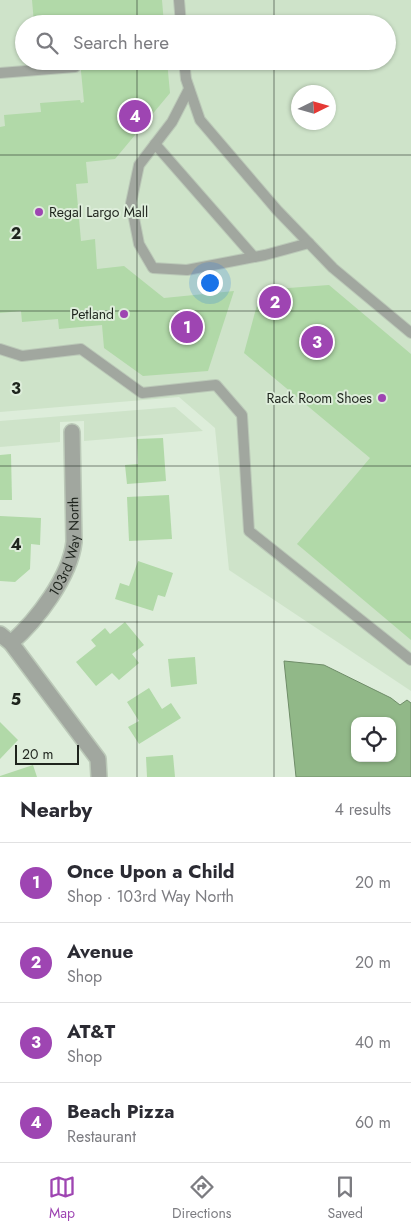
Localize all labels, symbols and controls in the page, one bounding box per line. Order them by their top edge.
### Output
search box [15,15,396,70]
icon: search [33,29,61,57]
text: Search here [73,29,169,56]
north arrow [291,85,336,130]
pin: 4 [119,97,151,135]
place label: Regal Largo Mall [49,202,148,222]
marker: Regal Largo Mall [33,206,45,218]
text: 2 [11,222,21,245]
your location [197,270,223,296]
pin: 2 [259,283,291,321]
place label: Petland [71,304,114,324]
marker: Petland [118,308,130,320]
pin: 1 [171,308,203,346]
pin: 3 [301,323,333,361]
text: 3 [11,377,21,400]
place label: Rack Room Shoes [267,388,372,408]
marker: Rack Room Shoes [376,392,388,404]
street label: 103rd Way North [44,496,84,600]
text: 4 [10,533,22,556]
text: 5 [11,688,21,711]
map controls [351,717,396,762]
button: locate [351,717,396,762]
scale bar [15,742,79,765]
text: 20 m [22,744,54,764]
text: Nearby [20,795,92,825]
text: 4 results [335,798,391,821]
text: Once Upon a Child [67,858,235,885]
text: 1 [32,871,40,894]
text: 20 m [355,871,391,894]
text: Shop · 103rd Way North [67,885,234,908]
text: Avenue [67,938,133,965]
text: 2 [31,951,41,974]
text: 20 m [355,951,391,974]
text: Shop [67,965,102,988]
text: AT&T [67,1018,115,1045]
text: 3 [31,1031,41,1054]
text: 40 m [355,1031,391,1054]
text: Shop [67,1045,102,1068]
text: Beach Pizza [67,1098,174,1125]
text: 4 [30,1111,42,1134]
text: 60 m [355,1111,391,1134]
text: Restaurant [67,1125,136,1148]
tab: Map [48,1173,76,1223]
tab: Directions [172,1173,231,1223]
tab: Saved [327,1173,363,1223]

